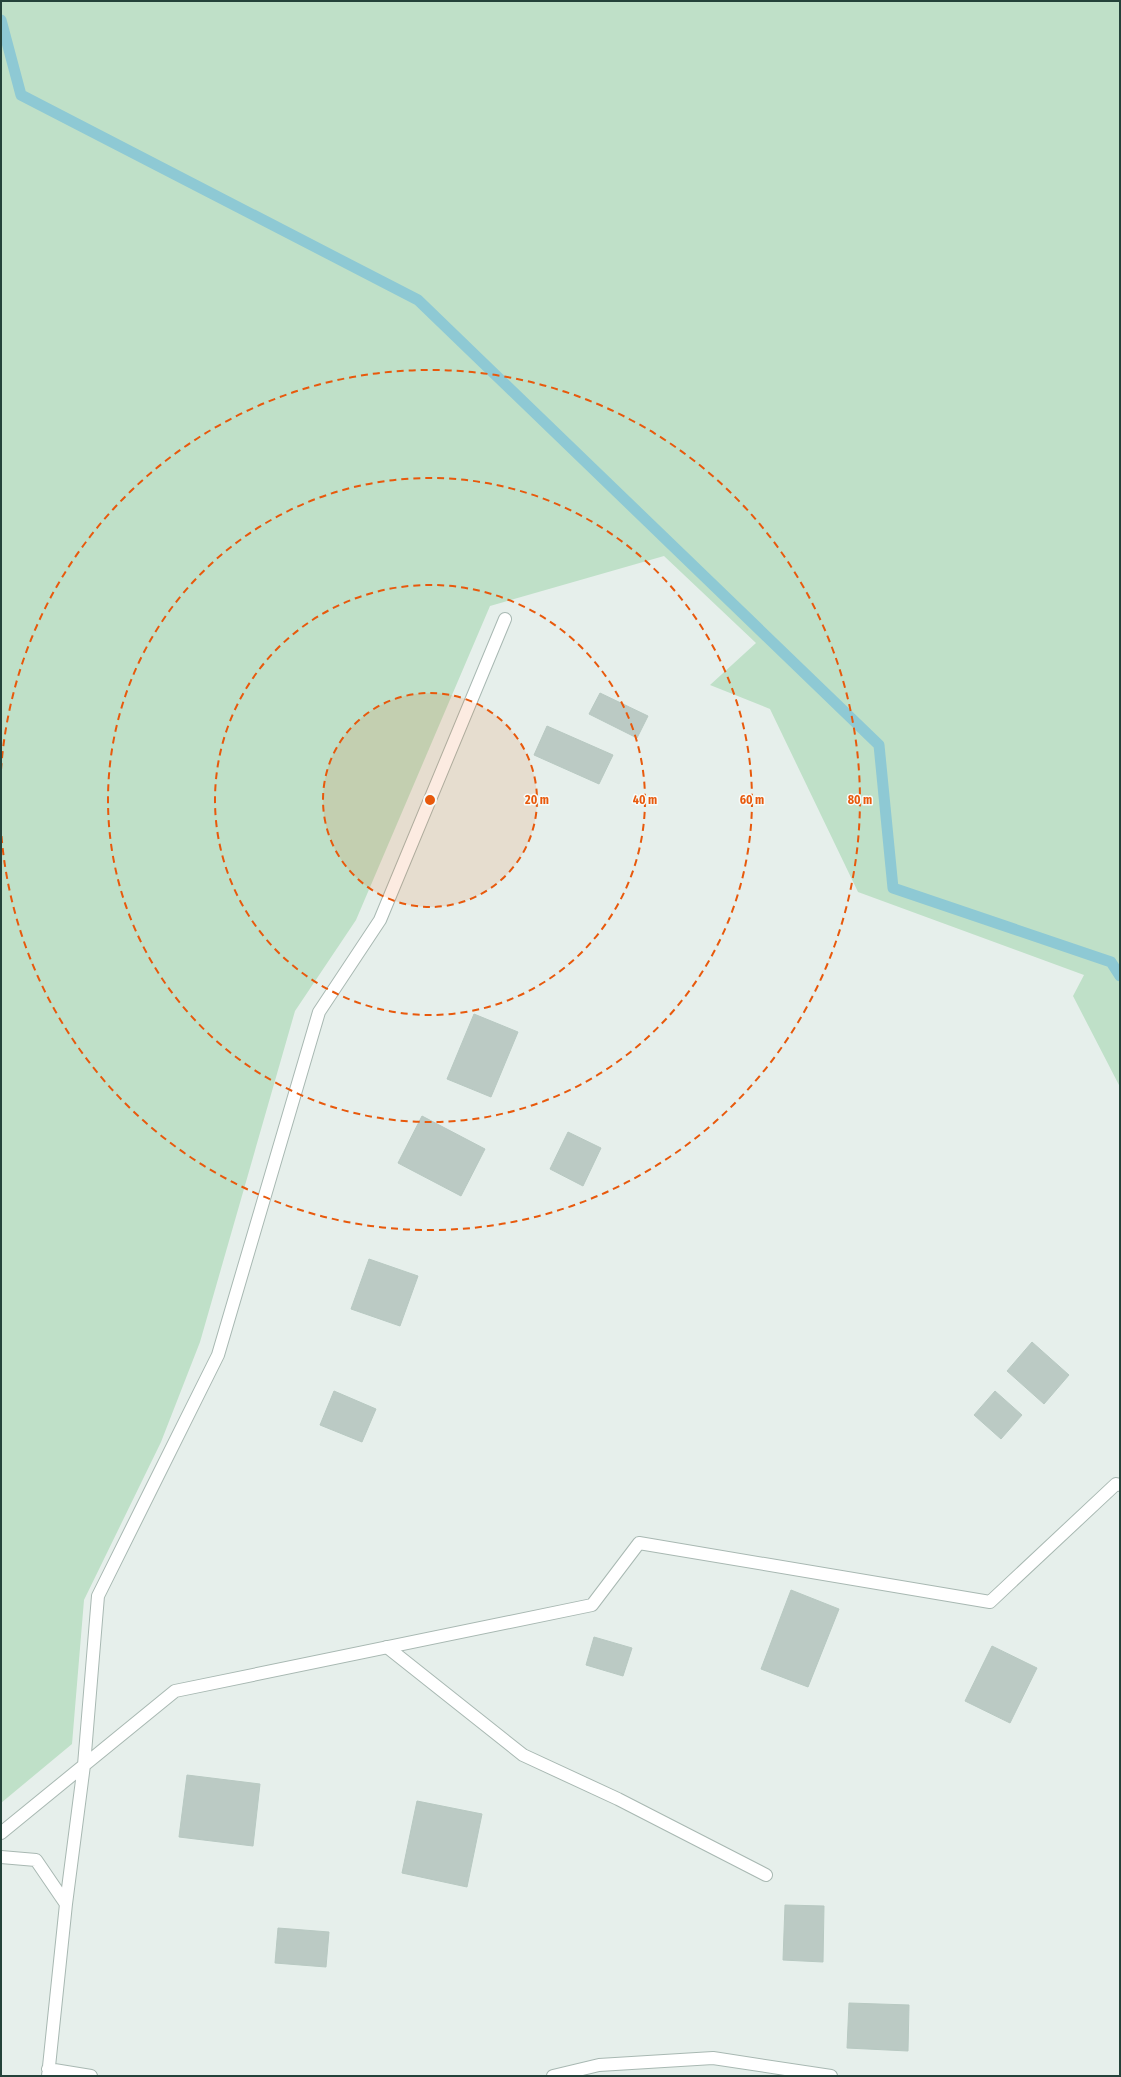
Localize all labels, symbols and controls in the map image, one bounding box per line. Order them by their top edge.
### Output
centre of rings [423,793,437,807]
text: 20 m [524,793,549,807]
text: 40 m [633,793,657,807]
text: 60 m [740,793,764,807]
text: 80 m [848,793,872,807]

